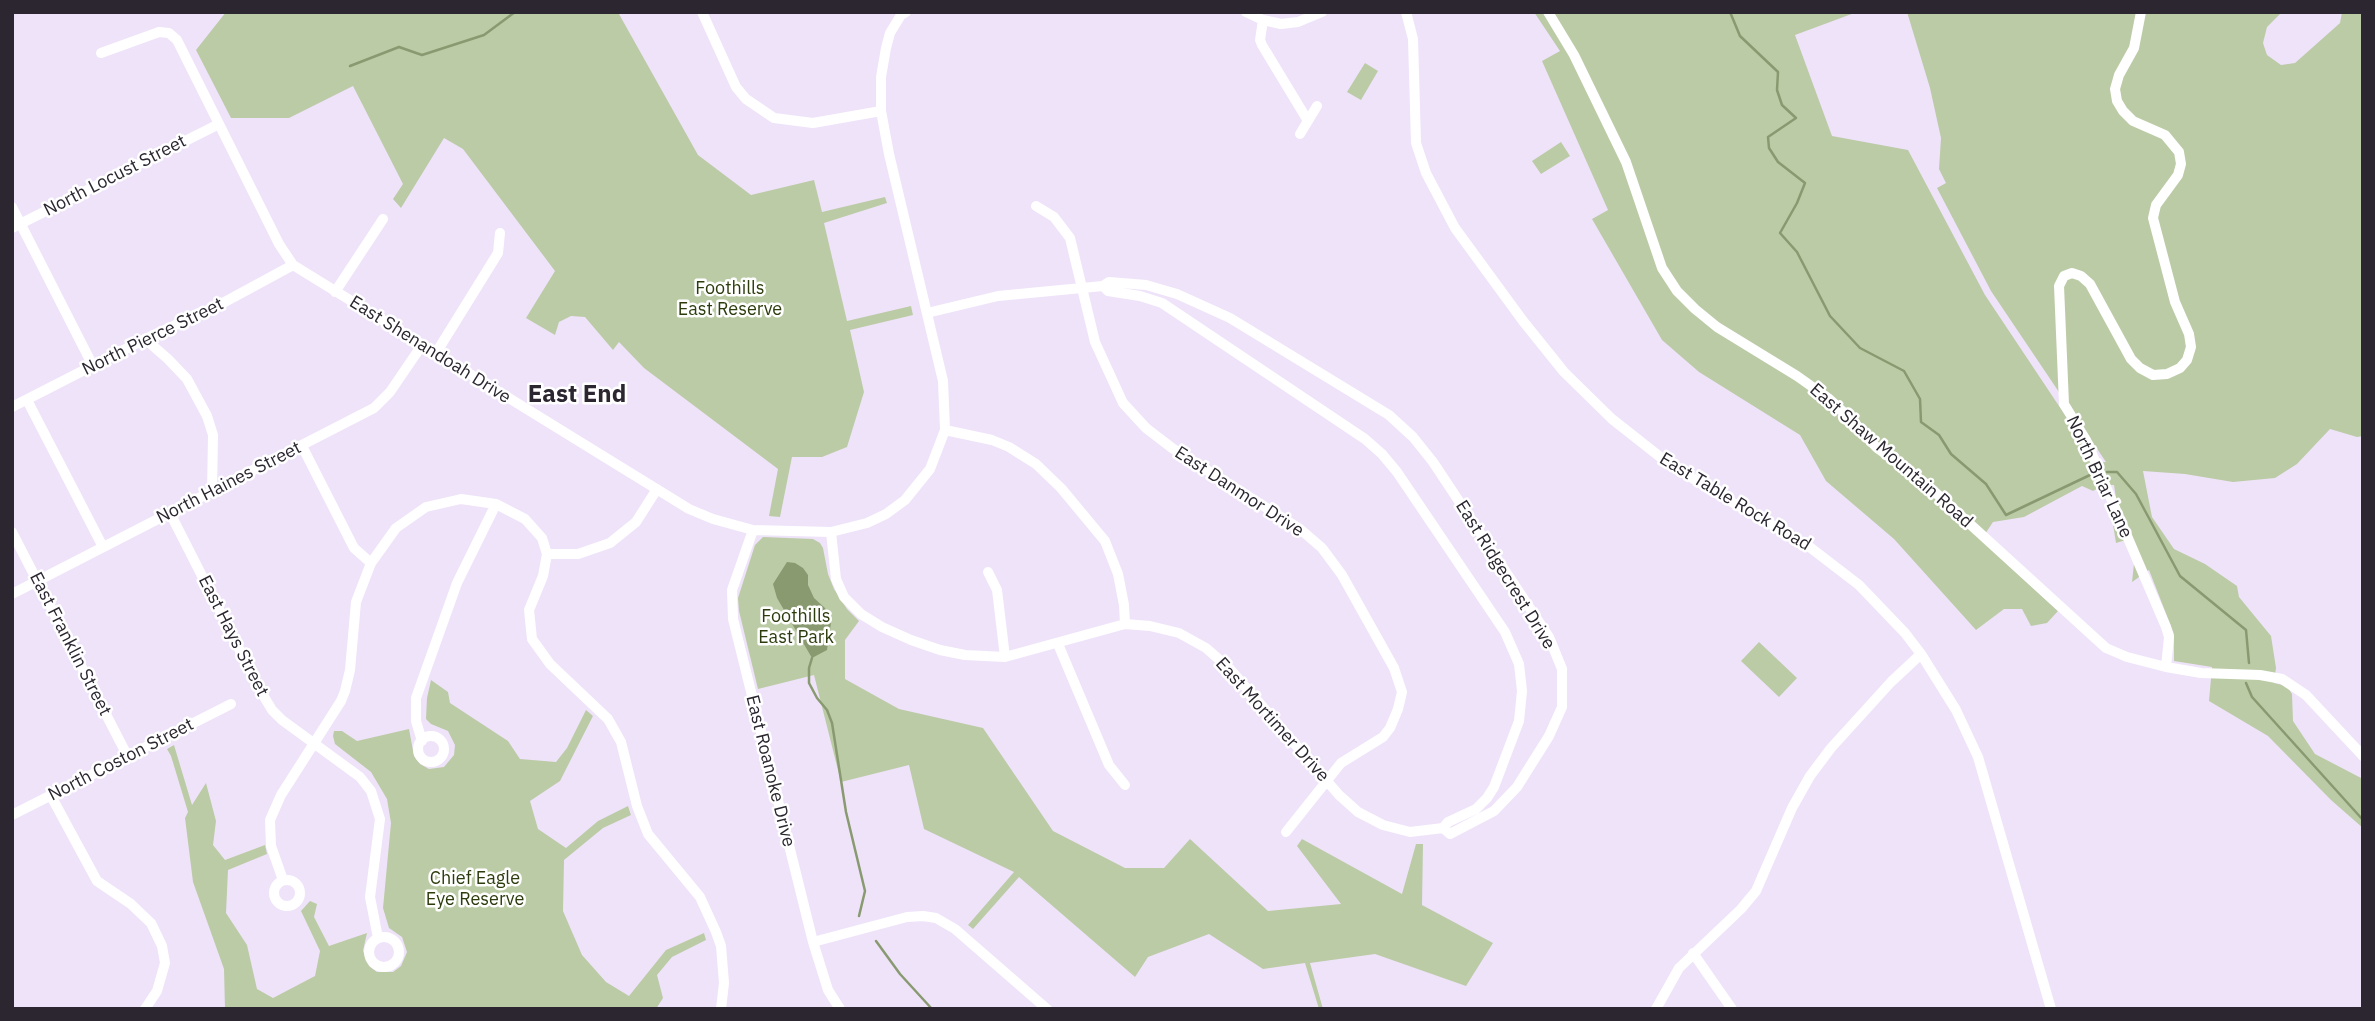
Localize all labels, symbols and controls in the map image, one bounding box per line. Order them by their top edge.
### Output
street label: North Locust Street [40,131,190,221]
park label: Foothills East Reserve [678,278,782,320]
street label: East Shenandoah Drive [345,291,515,409]
street label: North Pierce Street [79,293,227,381]
street label: East Shaw Mountain Road [1805,379,1977,533]
district label: East End [528,381,626,409]
street label: North Briar Lane [2061,412,2137,542]
street label: North Haines Street [153,437,305,529]
street label: East Danmor Drive [1170,442,1308,542]
street label: East Table Rock Road [1655,448,1815,556]
street label: East Ridgecrest Drive [1450,497,1560,653]
street label: East Franklin Street [24,569,116,719]
street label: East Hays Street [193,572,273,700]
park label: Foothills East Park [758,606,834,648]
street label: East Mortimer Drive [1211,653,1333,787]
street label: East Roanoke Drive [741,693,799,849]
street label: North Coston Street [45,714,197,806]
park label: Chief Eagle Eye Reserve [426,868,524,910]

